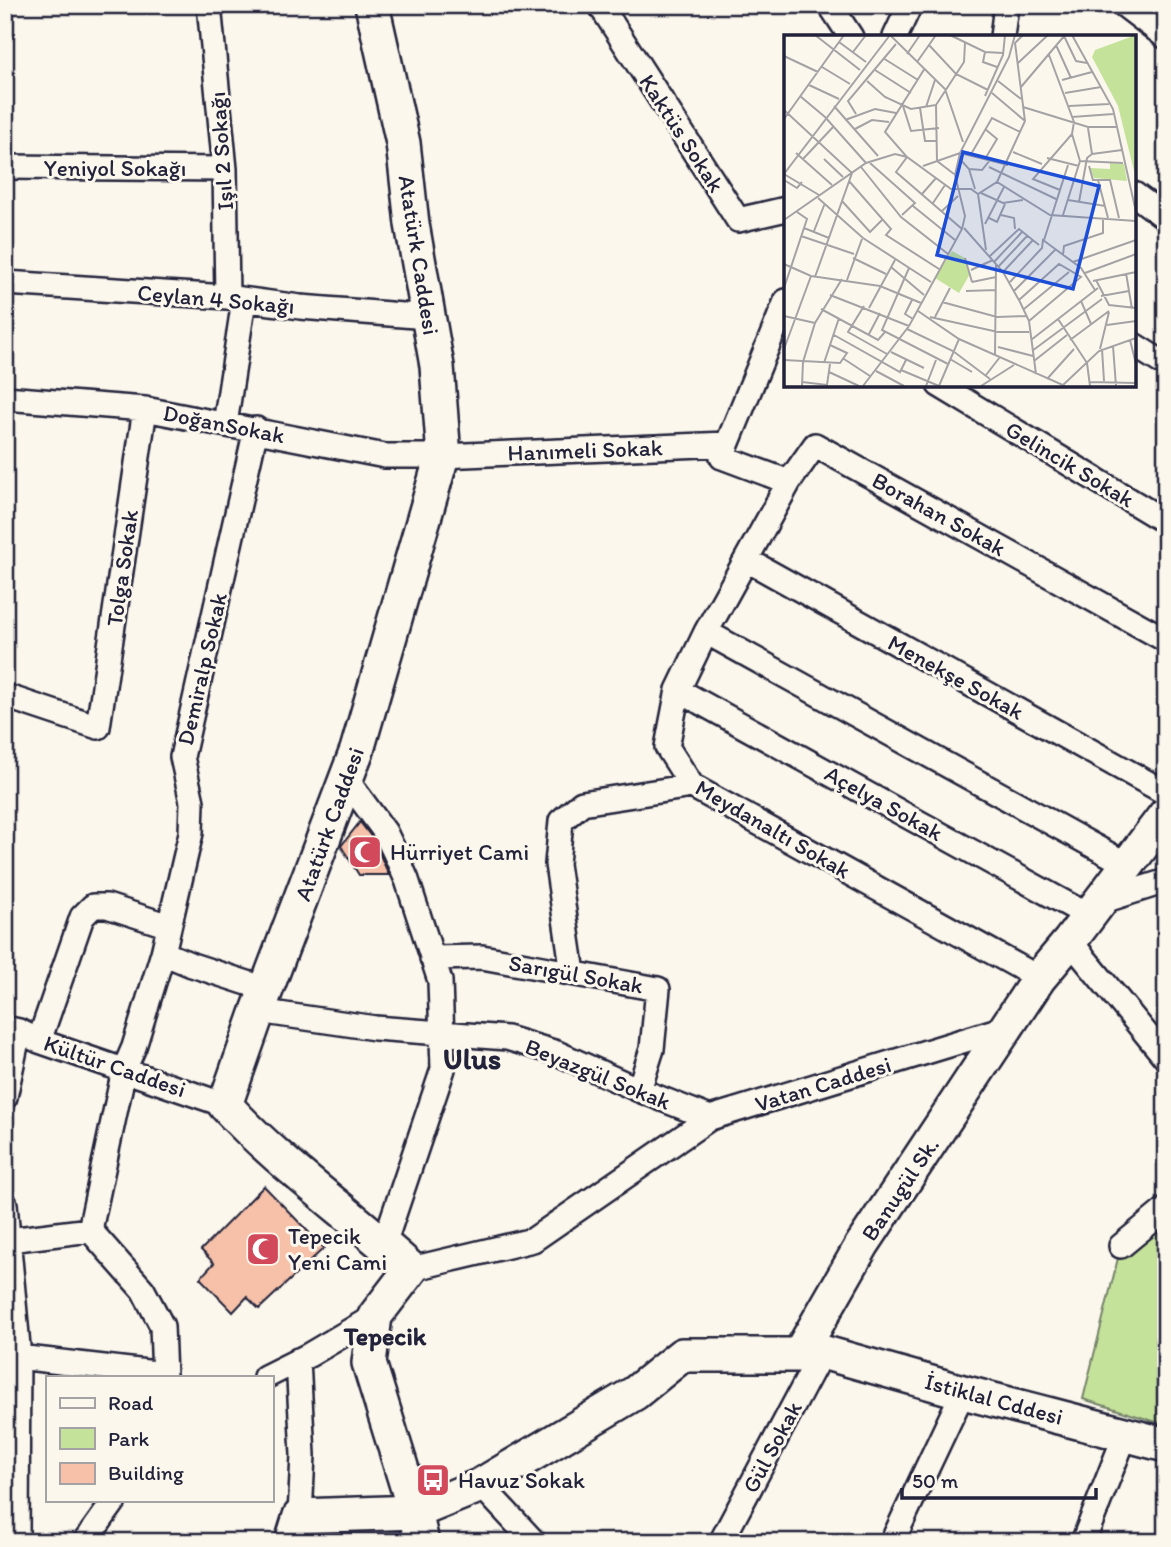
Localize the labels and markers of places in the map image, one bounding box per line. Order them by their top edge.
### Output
mosque icon: Hürriyet Cami [346,833,384,871]
place label: Hürriyet Cami [390,838,529,866]
place label: Tepecik Yeni Cami [288,1222,387,1276]
mosque icon: Tepecik Yeni Cami [244,1230,282,1268]
bus stop icon: Havuz Sokak [414,1461,452,1499]
place label: Havuz Sokak [458,1466,585,1494]

